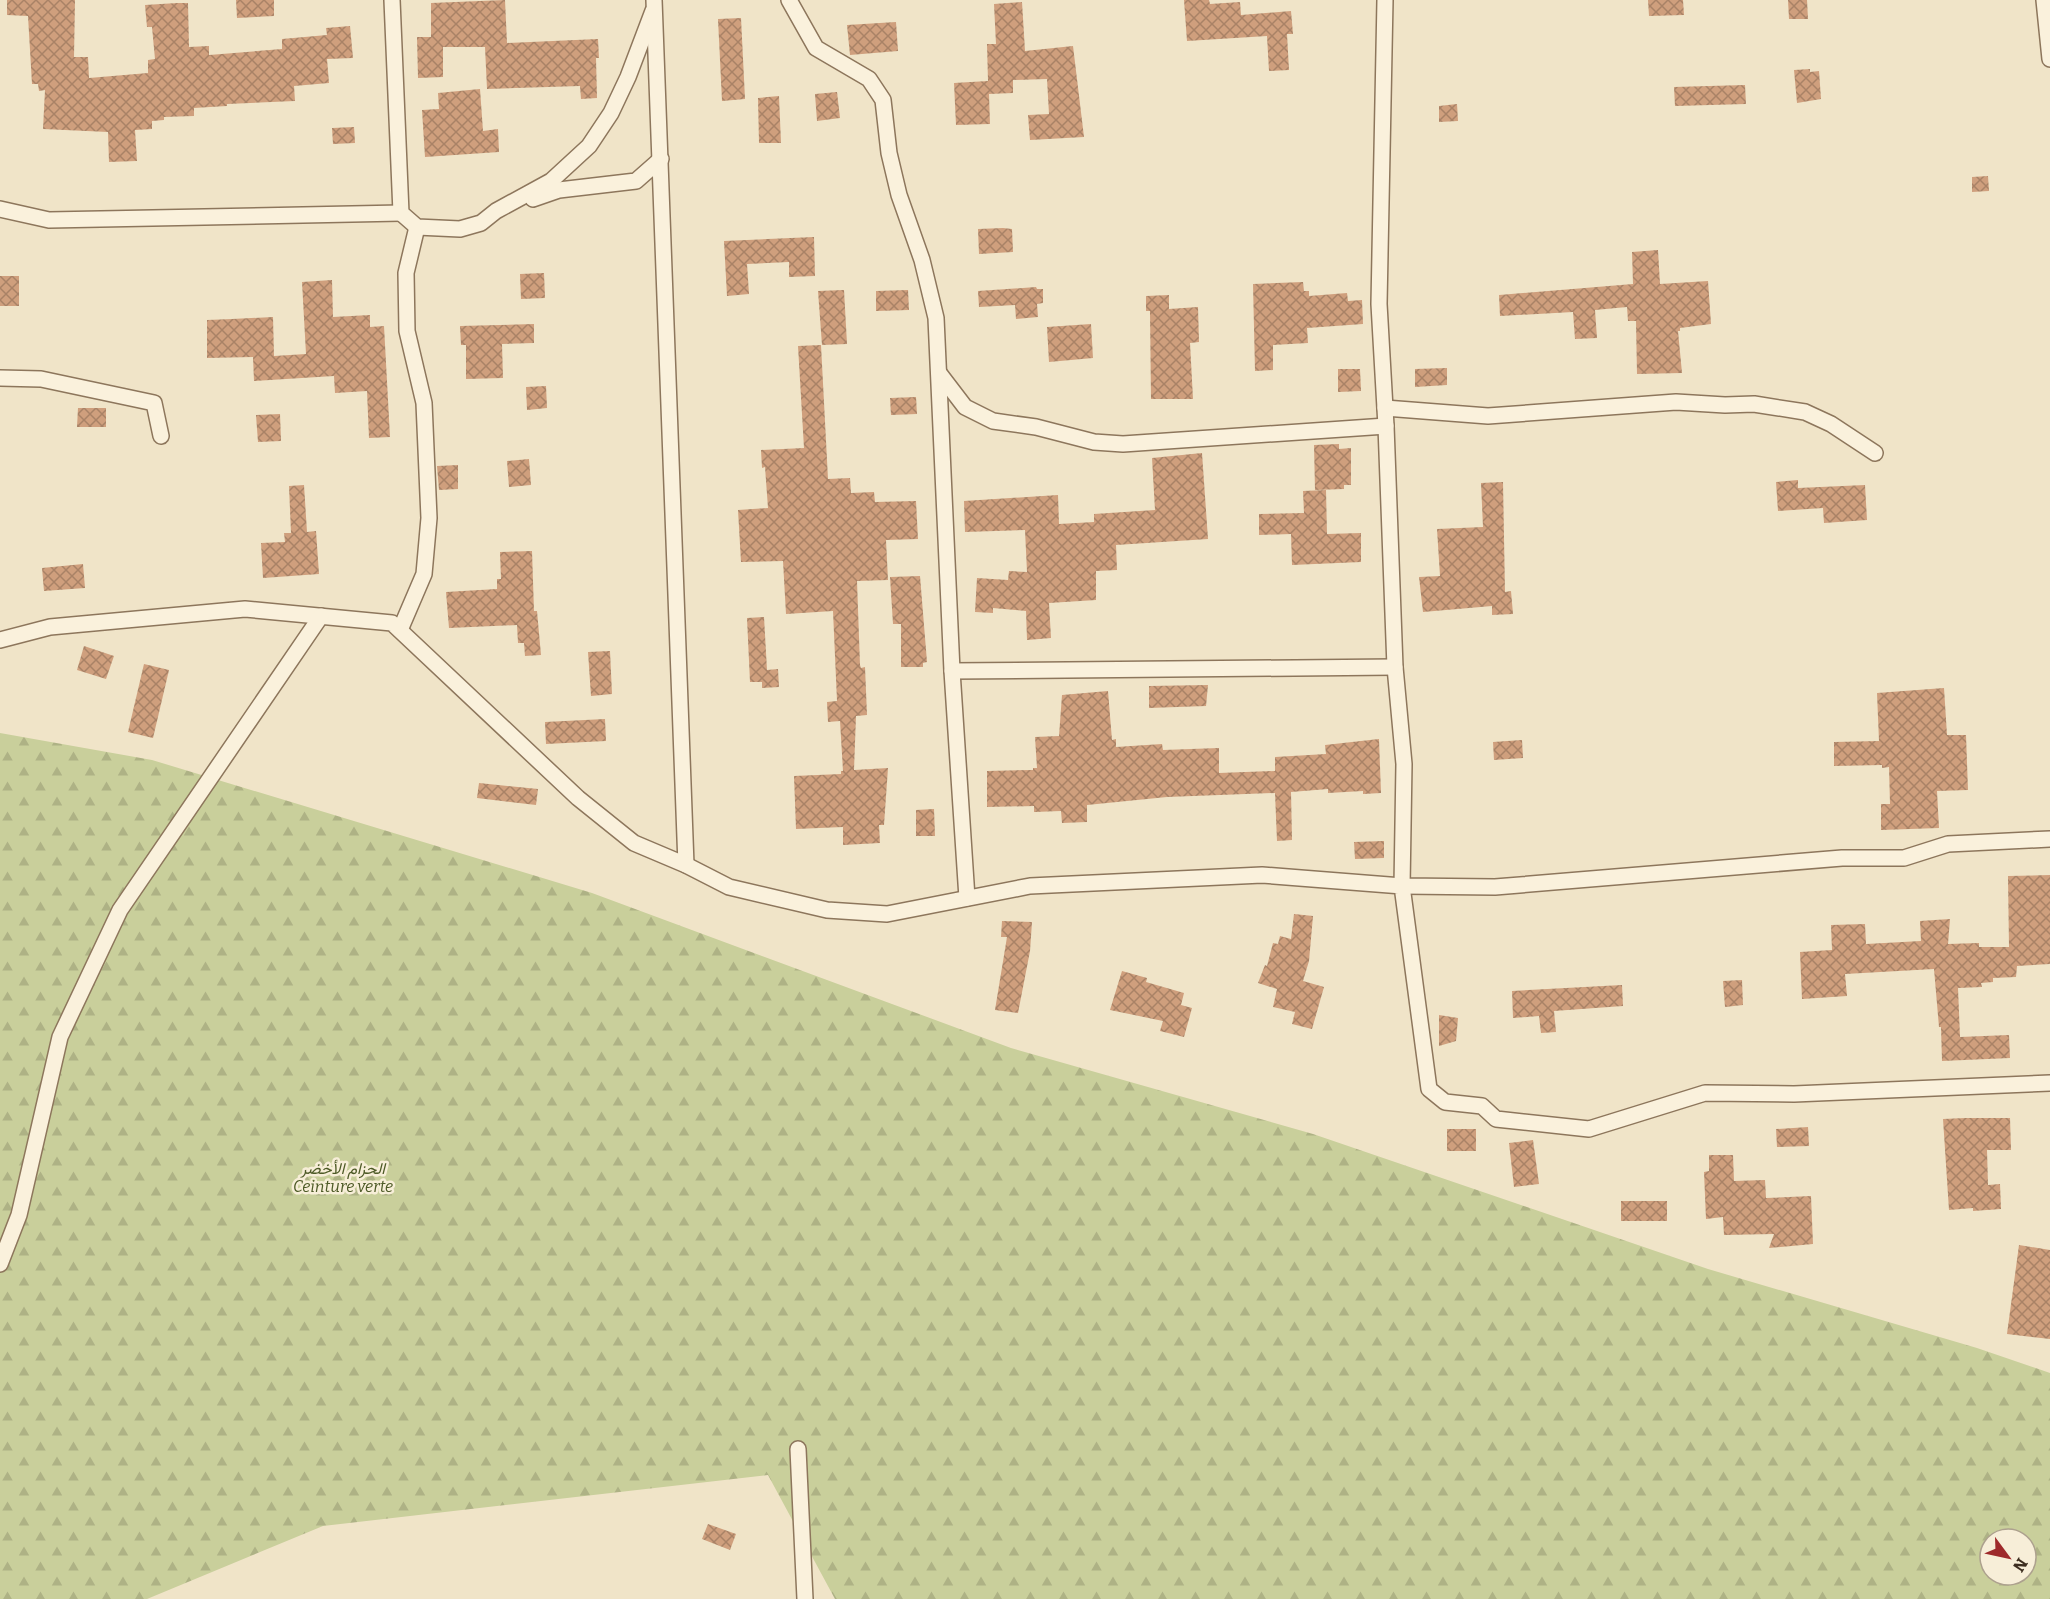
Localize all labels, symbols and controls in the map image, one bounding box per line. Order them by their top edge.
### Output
park label: الحزام الأخضر Ceinture verte [293,1159,393,1196]
north arrow [1978,1527,2038,1587]
text: N [2009,1555,2031,1575]

